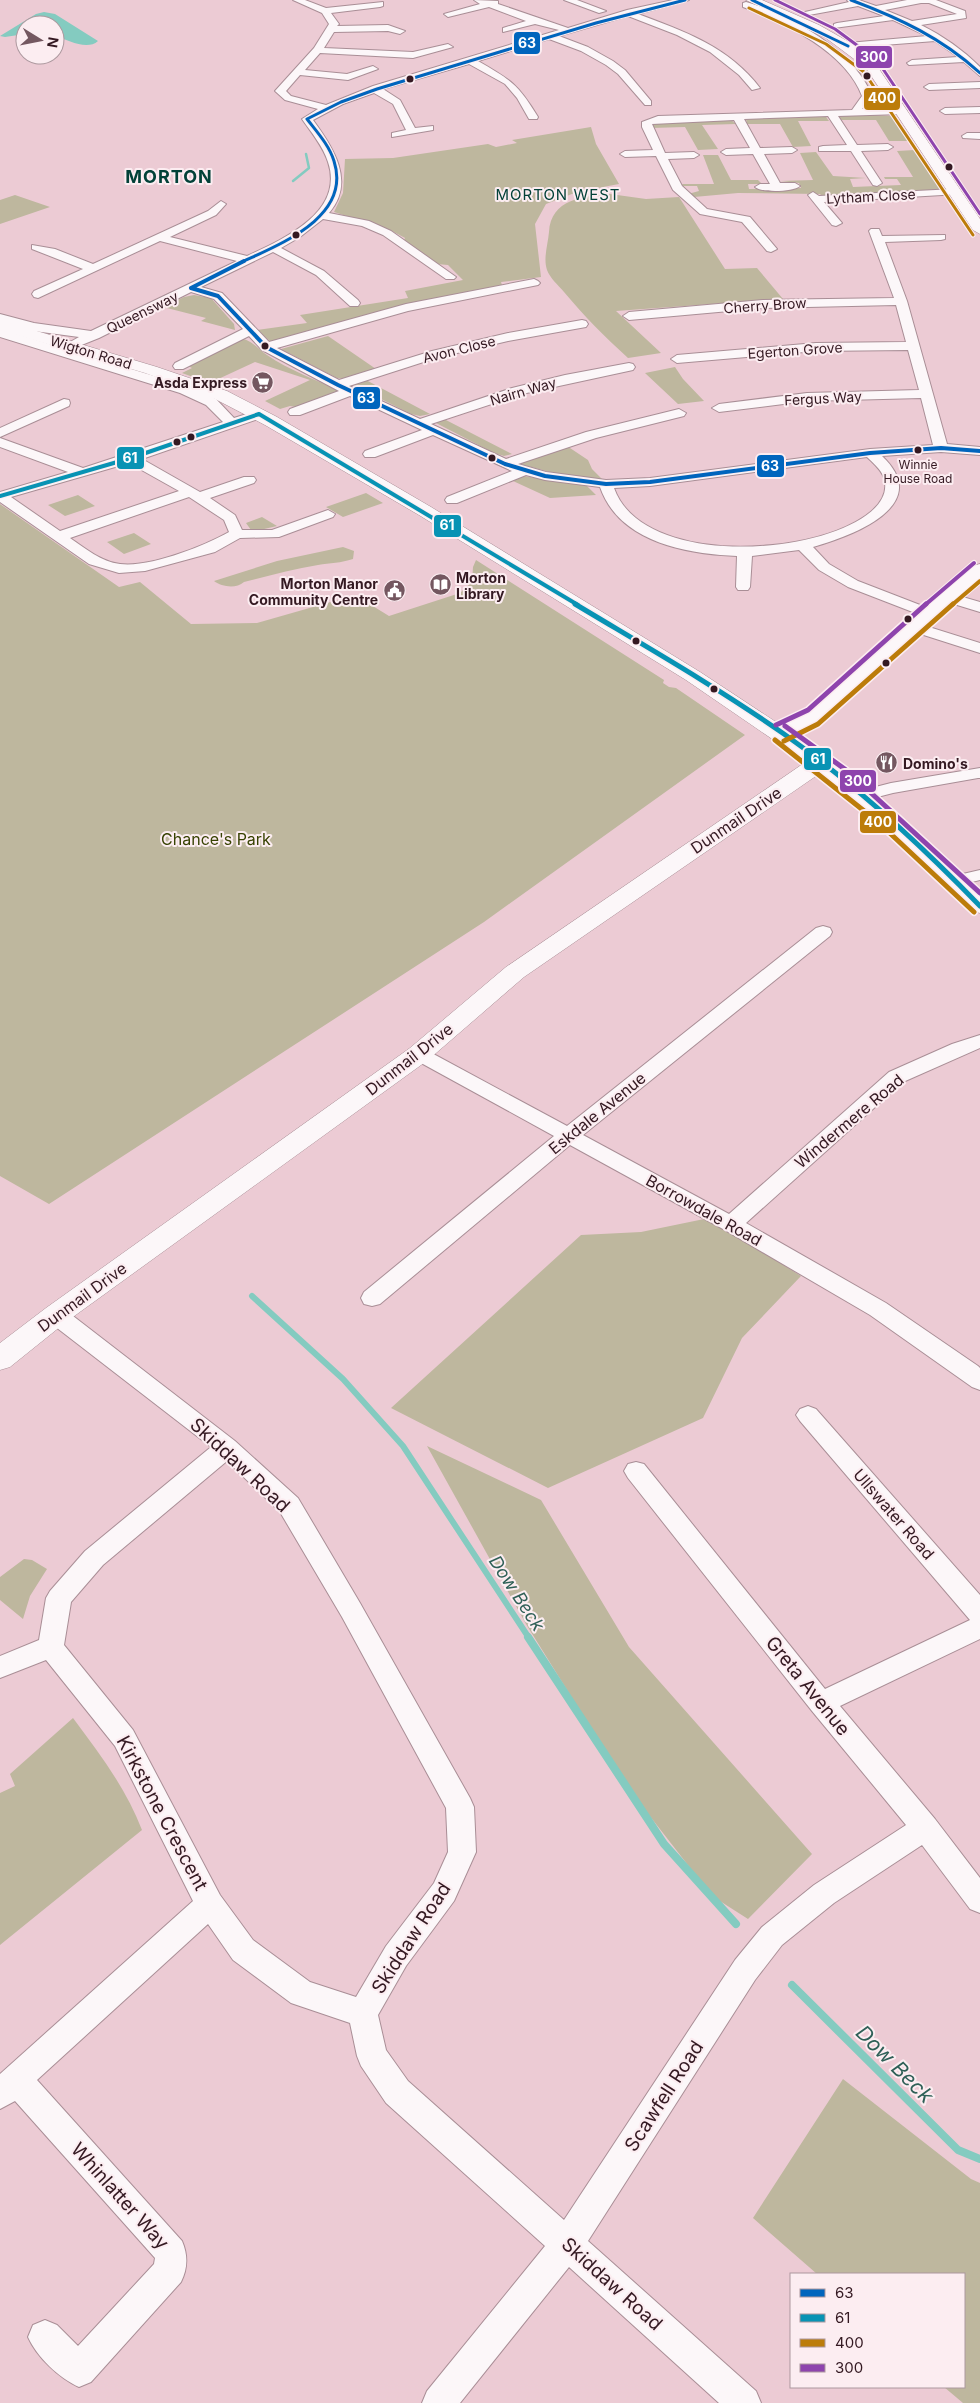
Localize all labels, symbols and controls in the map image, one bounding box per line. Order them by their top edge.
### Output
north arrow [15,15,65,65]
line badge: 63 [513,31,541,55]
text: 63 [518,34,536,51]
text: N [44,36,63,49]
line badge: 300 [855,45,893,69]
text: 300 [860,48,888,65]
unlabelled marker [862,71,872,81]
unlabelled marker [405,74,415,84]
line badge: 400 [863,87,901,111]
text: 400 [868,89,896,106]
unlabelled marker [944,162,954,172]
district label: MORTON [125,166,213,187]
district label: MORTON WEST [495,185,621,204]
street label: Lytham Close [826,185,916,207]
unlabelled marker [291,230,301,240]
street label: Queensway [103,287,181,337]
street label: Cherry Brow [723,294,807,316]
street label: Wigton Road [48,332,134,372]
street label: Avon Close [421,332,497,366]
street label: Egerton Grove [747,338,843,362]
unlabelled marker [260,341,270,351]
supermarket icon: Asda Express [251,370,275,394]
street label: Nairn Way [488,373,558,409]
place label: Asda Express [154,374,247,391]
line badge: 63 [352,386,381,410]
street label: Fergus Way [784,387,862,409]
text: 63 [357,389,375,406]
unlabelled marker [186,432,196,442]
unlabelled marker [172,437,182,447]
marker: Winnie House Road [913,445,923,455]
line badge: 61 [116,446,145,470]
text: 61 [122,449,138,466]
unlabelled marker [487,453,497,463]
line badge: 63 [756,454,785,478]
text: 63 [761,457,779,474]
place label: Winnie House Road [884,457,952,486]
line badge: 61 [433,514,462,538]
text: 61 [439,516,455,533]
place label: Morton Library [456,569,506,602]
library icon: Morton Library [428,573,452,597]
place label: Morton Manor Community Centre [249,575,378,608]
public building icon: Morton Manor Community Centre [382,579,406,603]
unlabelled marker [903,614,913,624]
unlabelled marker [631,636,641,646]
unlabelled marker [881,658,891,668]
unlabelled marker [709,684,719,694]
line badge: 61 [803,747,832,771]
text: 61 [810,750,826,767]
restaurant icon: Domino's [875,751,899,775]
place label: Domino's [903,755,968,772]
line badge: 300 [839,769,877,793]
text: 300 [844,772,872,789]
street label: Dunmail Drive [687,782,785,858]
line badge: 400 [859,810,897,834]
text: 400 [864,813,892,830]
park label: Chance's Park [161,829,271,849]
street label: Dunmail Drive [361,1019,457,1099]
street label: Eskdale Avenue [544,1068,650,1158]
street label: Windermere Road [790,1070,908,1172]
street label: Borrowdale Road [643,1170,765,1250]
street label: Dunmail Drive [33,1258,131,1336]
street label: Skiddaw Road [185,1413,295,1517]
street label: Ullswater Road [849,1465,939,1563]
water label: Dow Beck [485,1551,550,1636]
street label: Greta Avenue [761,1632,855,1740]
street label: Kirkstone Crescent [112,1732,212,1894]
street label: Skiddaw Road [367,1878,455,1998]
water label: Dow Beck [851,2020,939,2108]
street label: Scawfell Road [620,2036,708,2156]
street label: Whinlatter Way [66,2138,174,2254]
street label: Skiddaw Road [557,2233,667,2335]
legend [790,2273,965,2388]
text: 63 [835,2283,854,2302]
text: 61 [835,2308,850,2327]
text: 400 [835,2333,864,2352]
text: 300 [835,2358,863,2377]

